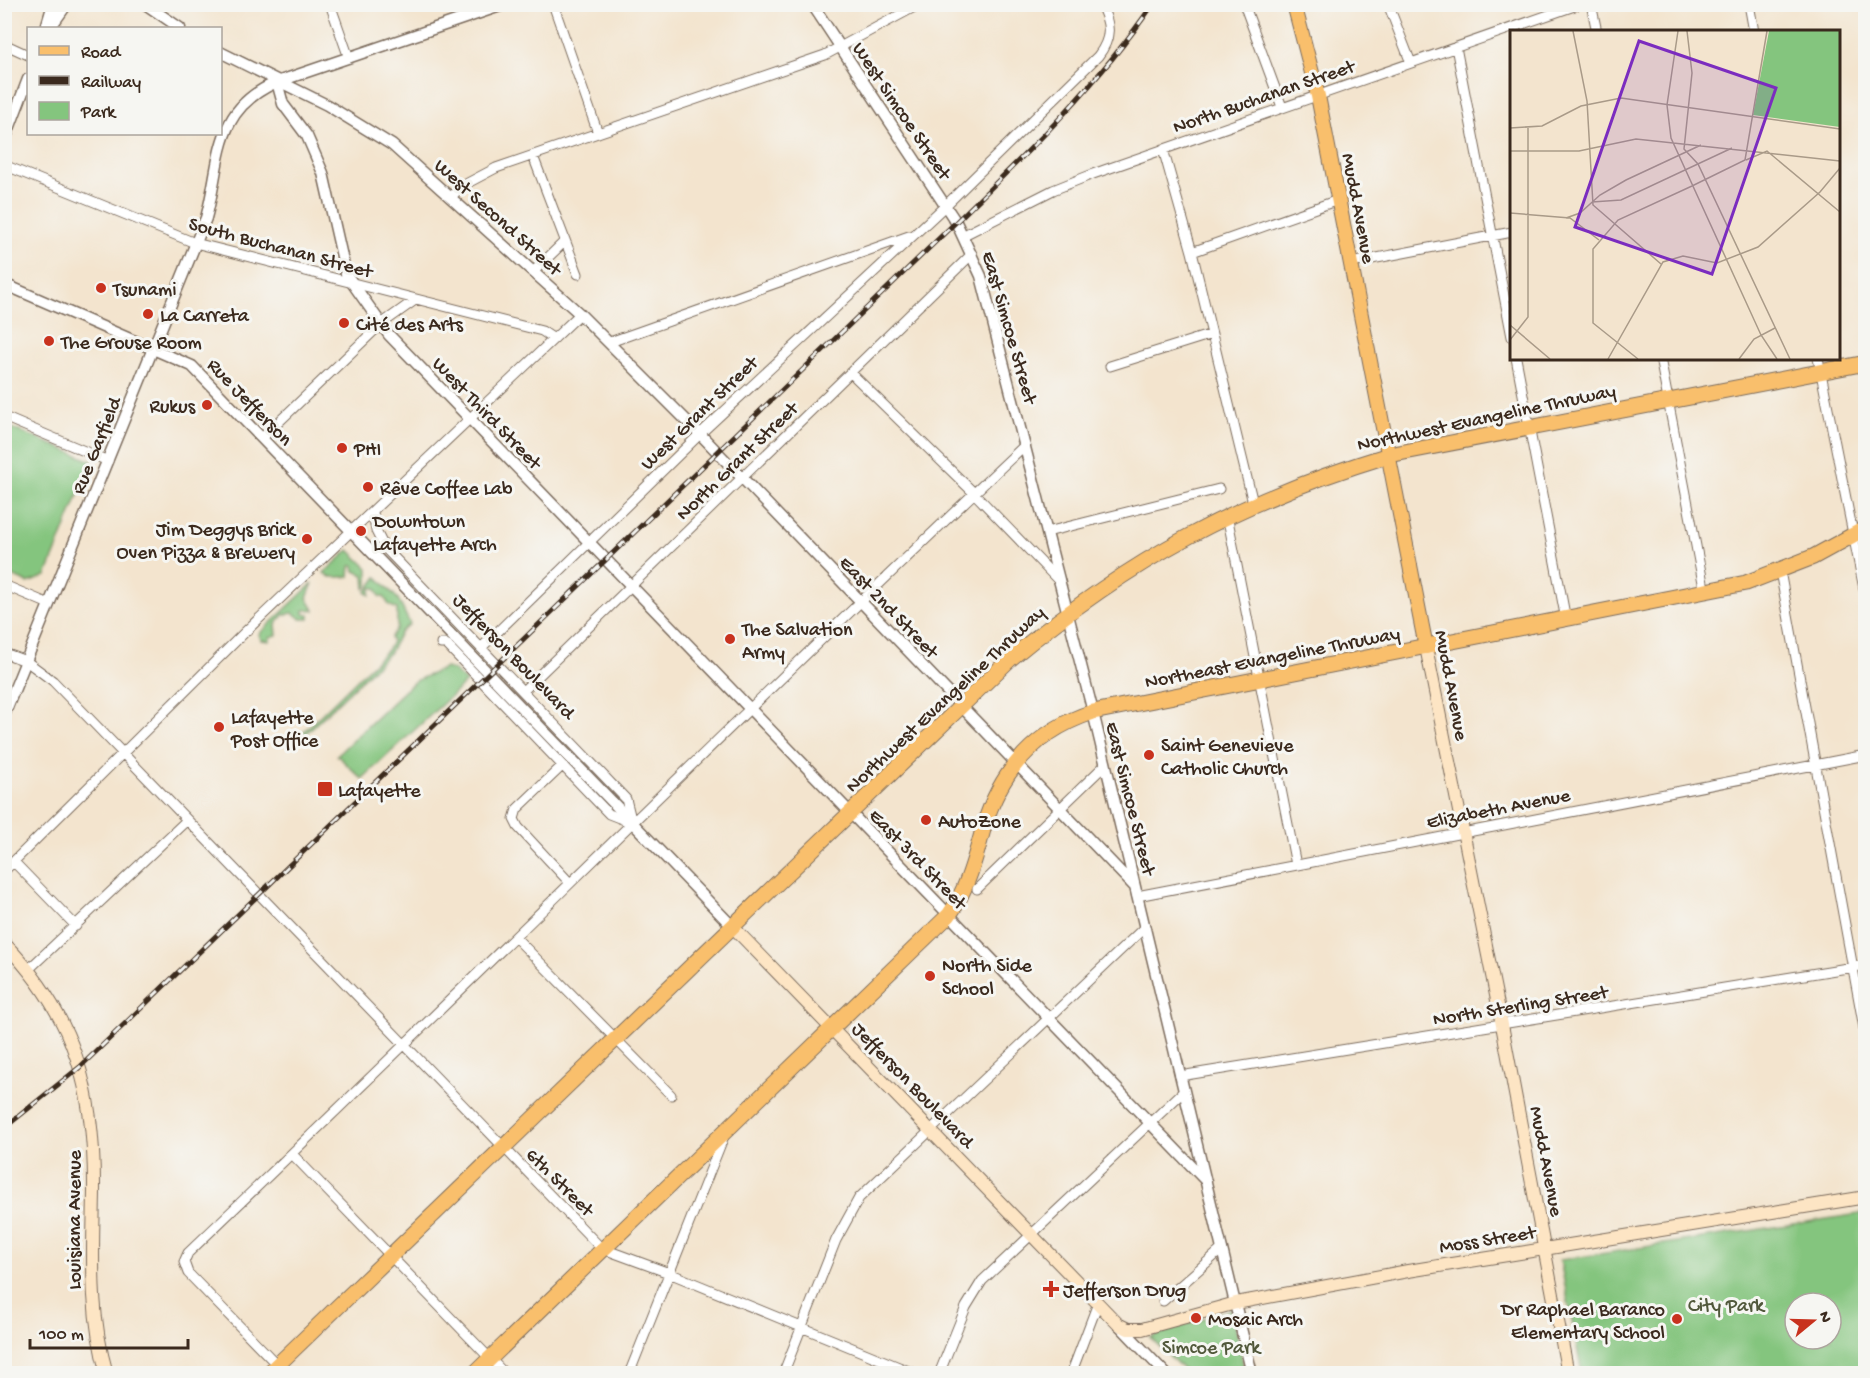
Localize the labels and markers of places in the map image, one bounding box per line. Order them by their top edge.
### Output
place label: Tsunami [112,280,177,303]
marker: Tsunami [94,281,108,295]
place label: La Carreta [160,306,250,329]
marker: La Carreta [141,307,155,321]
place label: Cité des Arts [356,315,464,338]
marker: Cité des Arts [337,316,351,330]
place label: The Grouse Room [60,333,202,356]
marker: The Grouse Room [42,334,56,348]
place label: Rukus [149,397,196,420]
marker: Rukus [200,398,214,412]
place label: PHI [353,440,381,463]
marker: PHI [335,441,349,455]
place label: Rêve Coffee Lab [380,479,513,502]
marker: Rêve Coffee Lab [361,480,375,494]
place label: Downtown Lafayette Arch [371,512,497,558]
place label: Jim Deggys Brick Oven Pizza & Brewery [116,520,297,566]
marker: Downtown Lafayette Arch [354,524,368,538]
marker: Jim Deggys Brick Oven Pizza & Brewery [300,532,314,546]
place label: The Salvation Army [741,620,853,666]
marker: The Salvation Army [723,632,737,646]
place label: Lafayette Post Office [230,708,319,754]
marker: Lafayette Post Office [212,720,226,734]
place label: Saint Genevieve Catholic Church [1161,736,1294,782]
marker: Saint Genevieve Catholic Church [1142,748,1156,762]
marker: Lafayette [316,780,334,798]
place label: Lafayette [338,781,421,804]
place label: AutoZone [938,812,1022,835]
marker: AutoZone [919,813,933,827]
place label: North Side School [942,956,1032,1002]
marker: North Side School [923,969,937,983]
place label: Jefferson Drug [1063,1281,1186,1304]
marker: Jefferson Drug [1044,1282,1058,1296]
place label: Dr Raphael Baranco Elementary School [1499,1300,1665,1346]
place label: Mosaic Arch [1208,1310,1303,1333]
marker: Mosaic Arch [1189,1311,1203,1325]
marker: Dr Raphael Baranco Elementary School [1670,1312,1684,1326]

